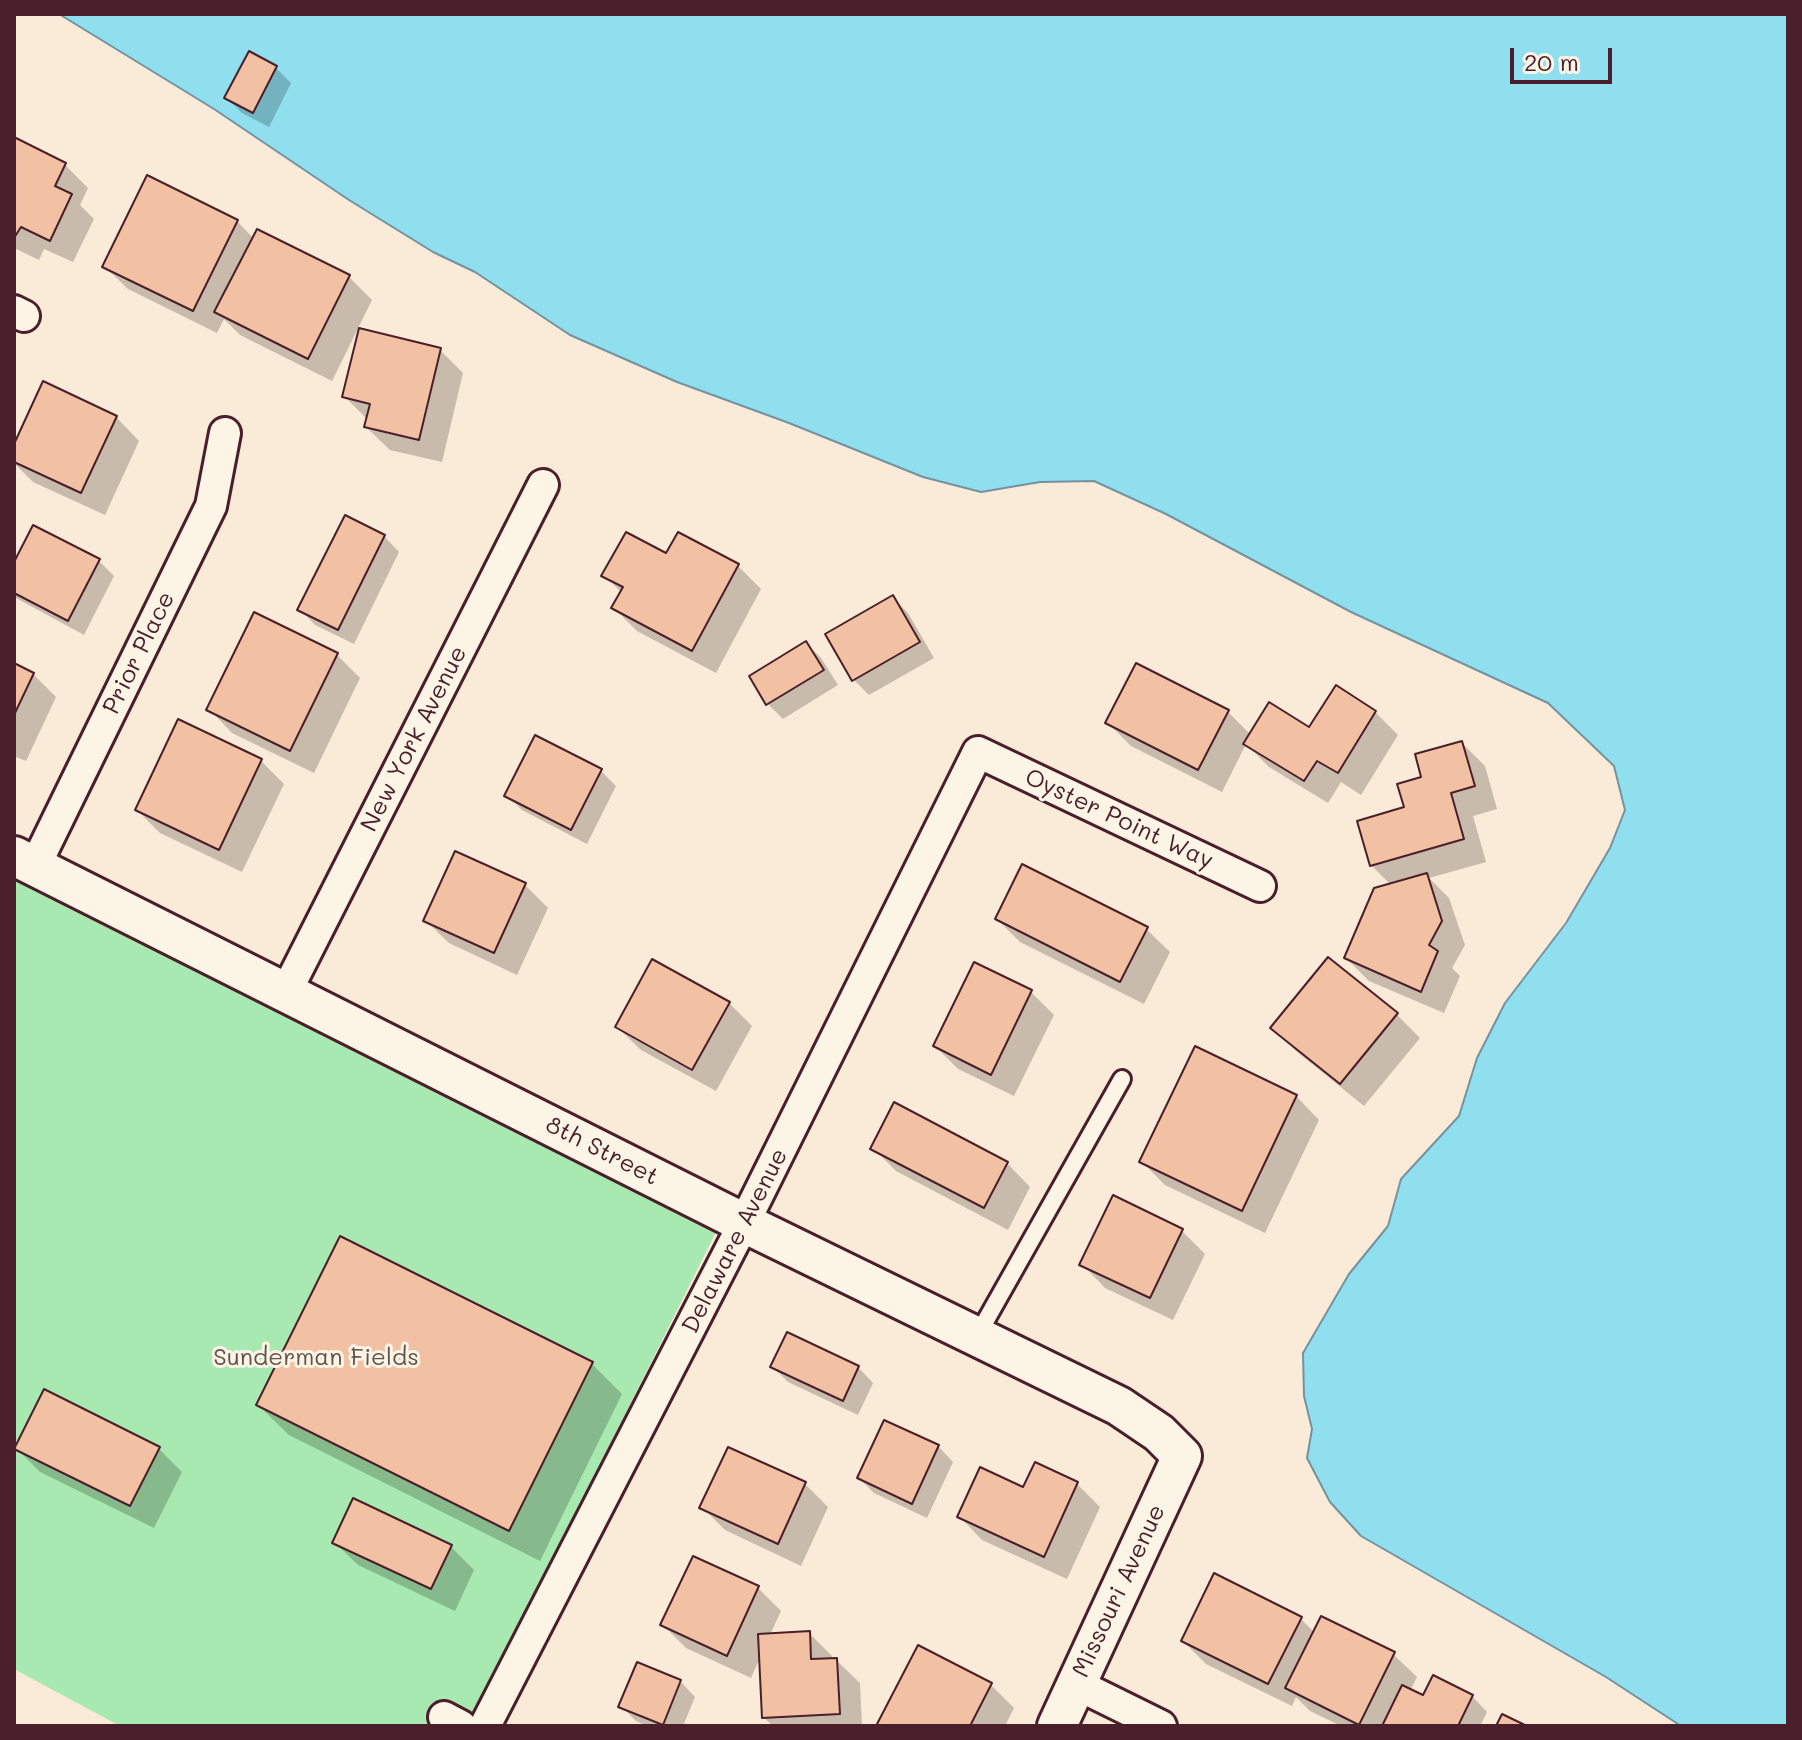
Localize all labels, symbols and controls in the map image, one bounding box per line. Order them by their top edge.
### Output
scale bar [1514,32,1616,82]
text: 20 m [1524,46,1579,77]
street label: Prior Place [97,587,181,719]
street label: New York Avenue [355,641,473,837]
street label: Oyster Point Way [1020,763,1218,875]
street label: 8th Street [541,1110,663,1192]
street label: Delaware Avenue [676,1144,794,1338]
park label: Sunderman Fields [213,1344,419,1372]
street label: Missouri Avenue [1066,1500,1172,1682]

